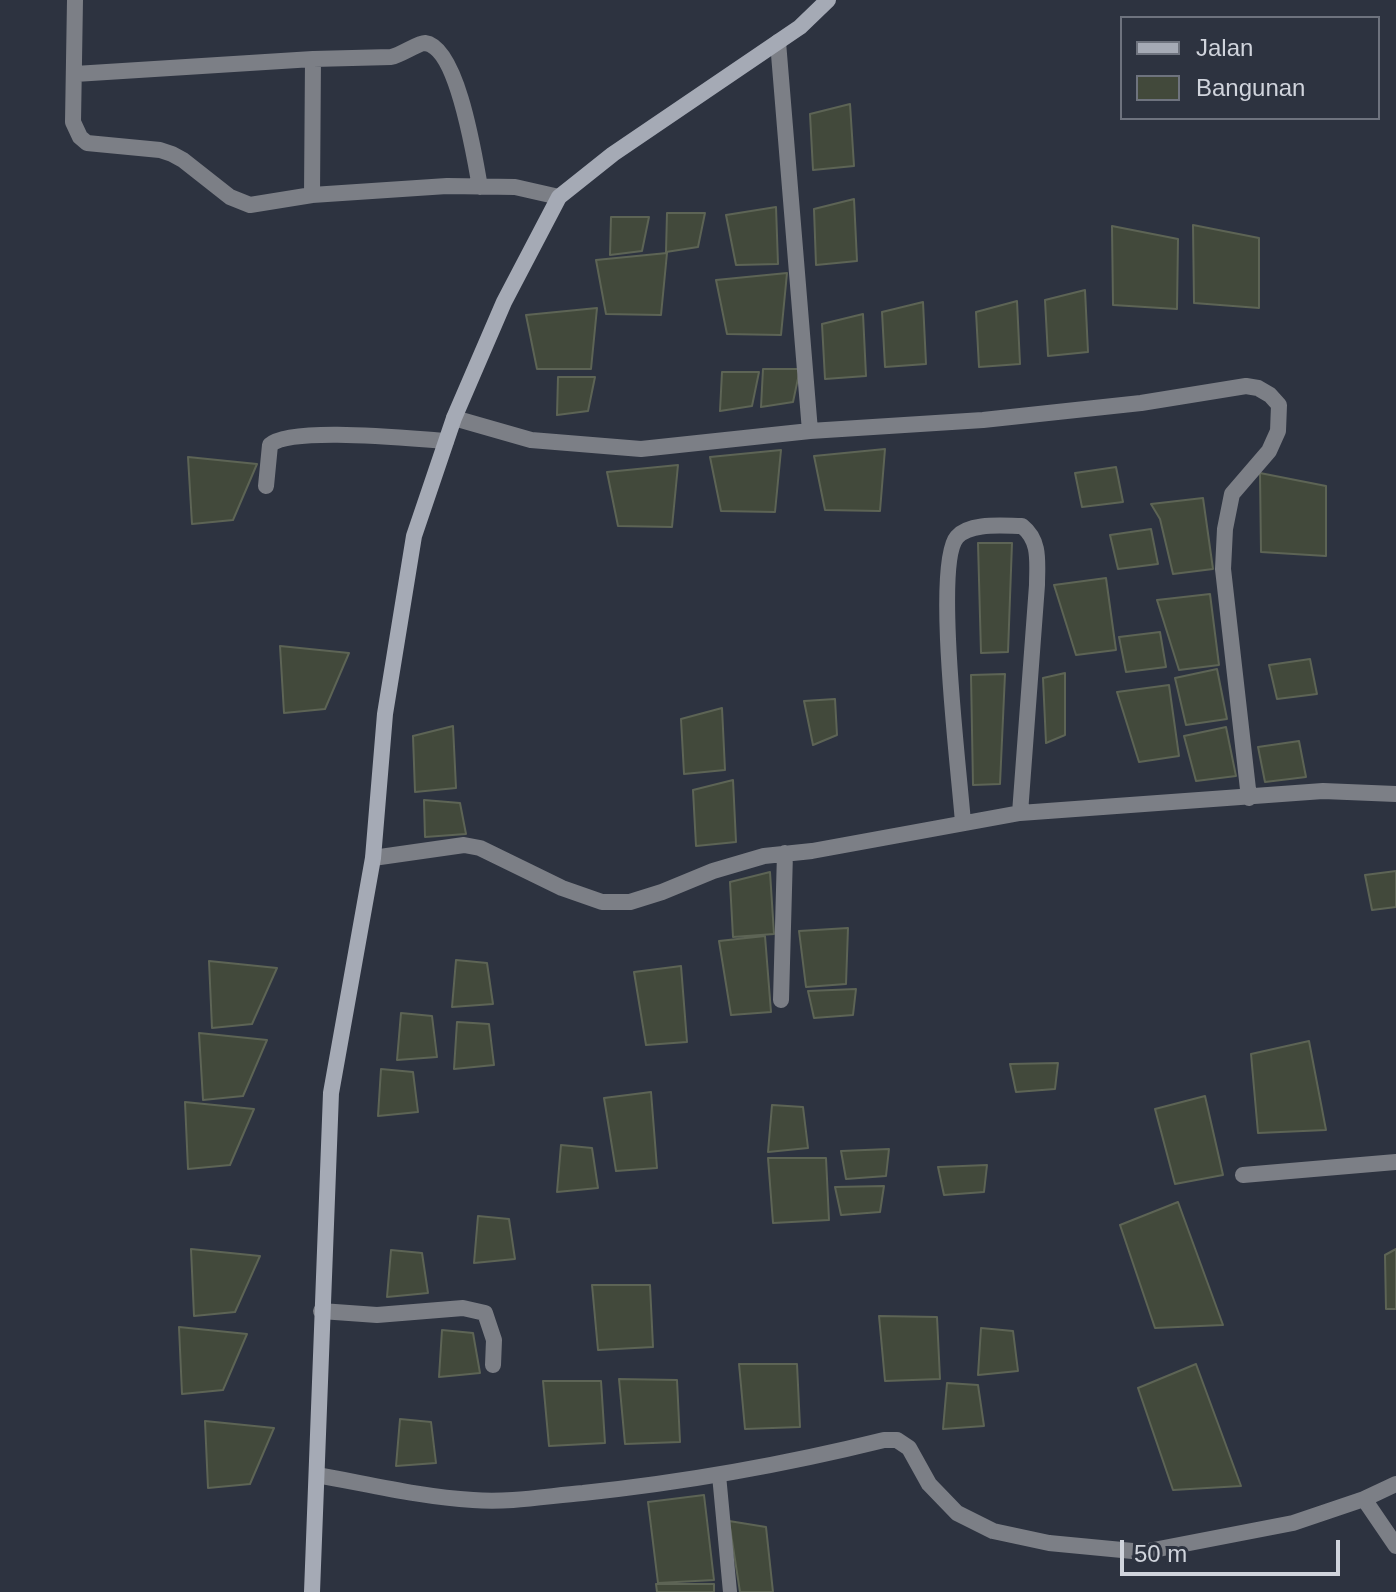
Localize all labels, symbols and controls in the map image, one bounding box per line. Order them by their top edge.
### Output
legend [1120,16,1380,120]
text: Jalan [1196,34,1253,61]
text: Bangunan [1196,74,1305,101]
scale bar [1124,1524,1344,1574]
text: 50 m [1134,1540,1187,1567]

